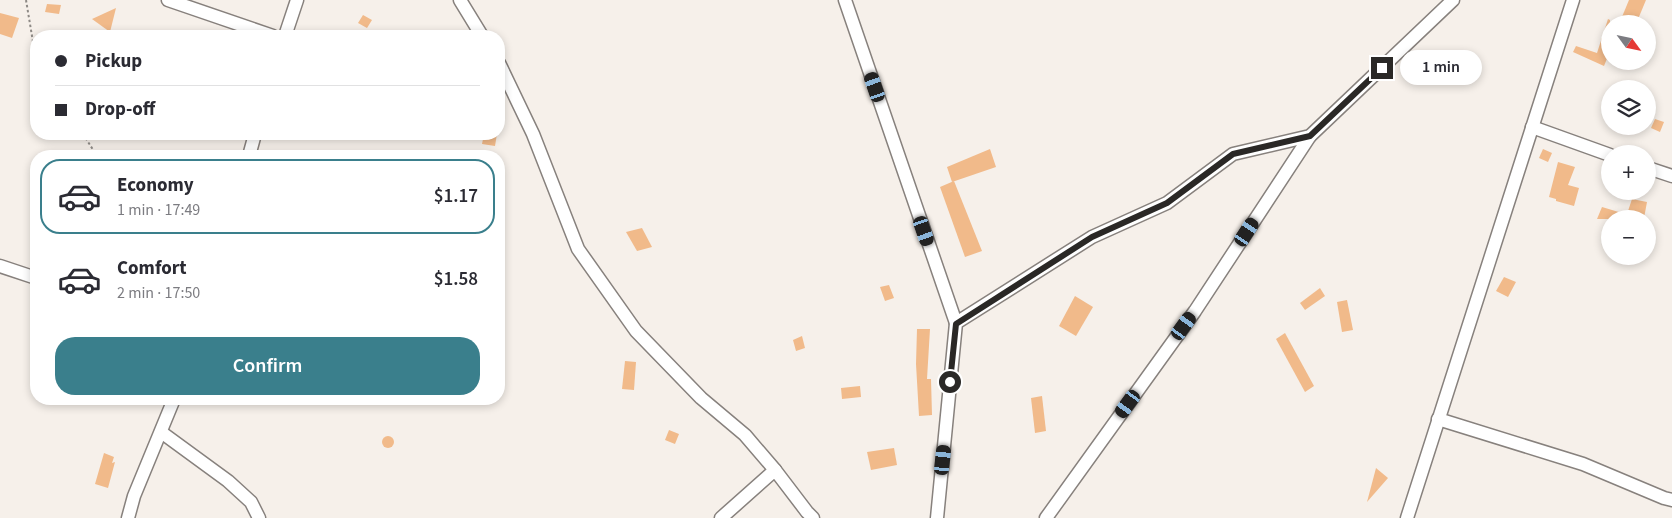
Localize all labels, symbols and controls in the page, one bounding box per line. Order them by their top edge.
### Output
north arrow [1601,15,1656,70]
map controls [1601,15,1656,265]
text: Pickup [85,48,142,75]
callout: 1 min [1400,50,1482,86]
text: 1 min [1422,56,1460,78]
route end [1371,57,1393,79]
car [863,70,886,104]
button: layers [1601,80,1656,135]
text: Drop-off [85,96,155,123]
button: + [1601,145,1656,200]
text: Economy [117,172,194,199]
icon: car [57,174,102,219]
text: $1.17 [434,183,478,210]
text: 1 min · 17:49 [117,199,200,221]
button: − [1601,210,1656,265]
car [912,214,935,248]
car [1232,215,1261,249]
text: Comfort [117,255,187,282]
icon: car [57,257,102,302]
text: $1.58 [434,266,478,293]
text: 2 min · 17:50 [117,282,200,304]
car [1169,309,1198,343]
button: Confirm [55,337,480,395]
route start [939,371,961,393]
car [1113,387,1142,421]
car [933,444,952,476]

